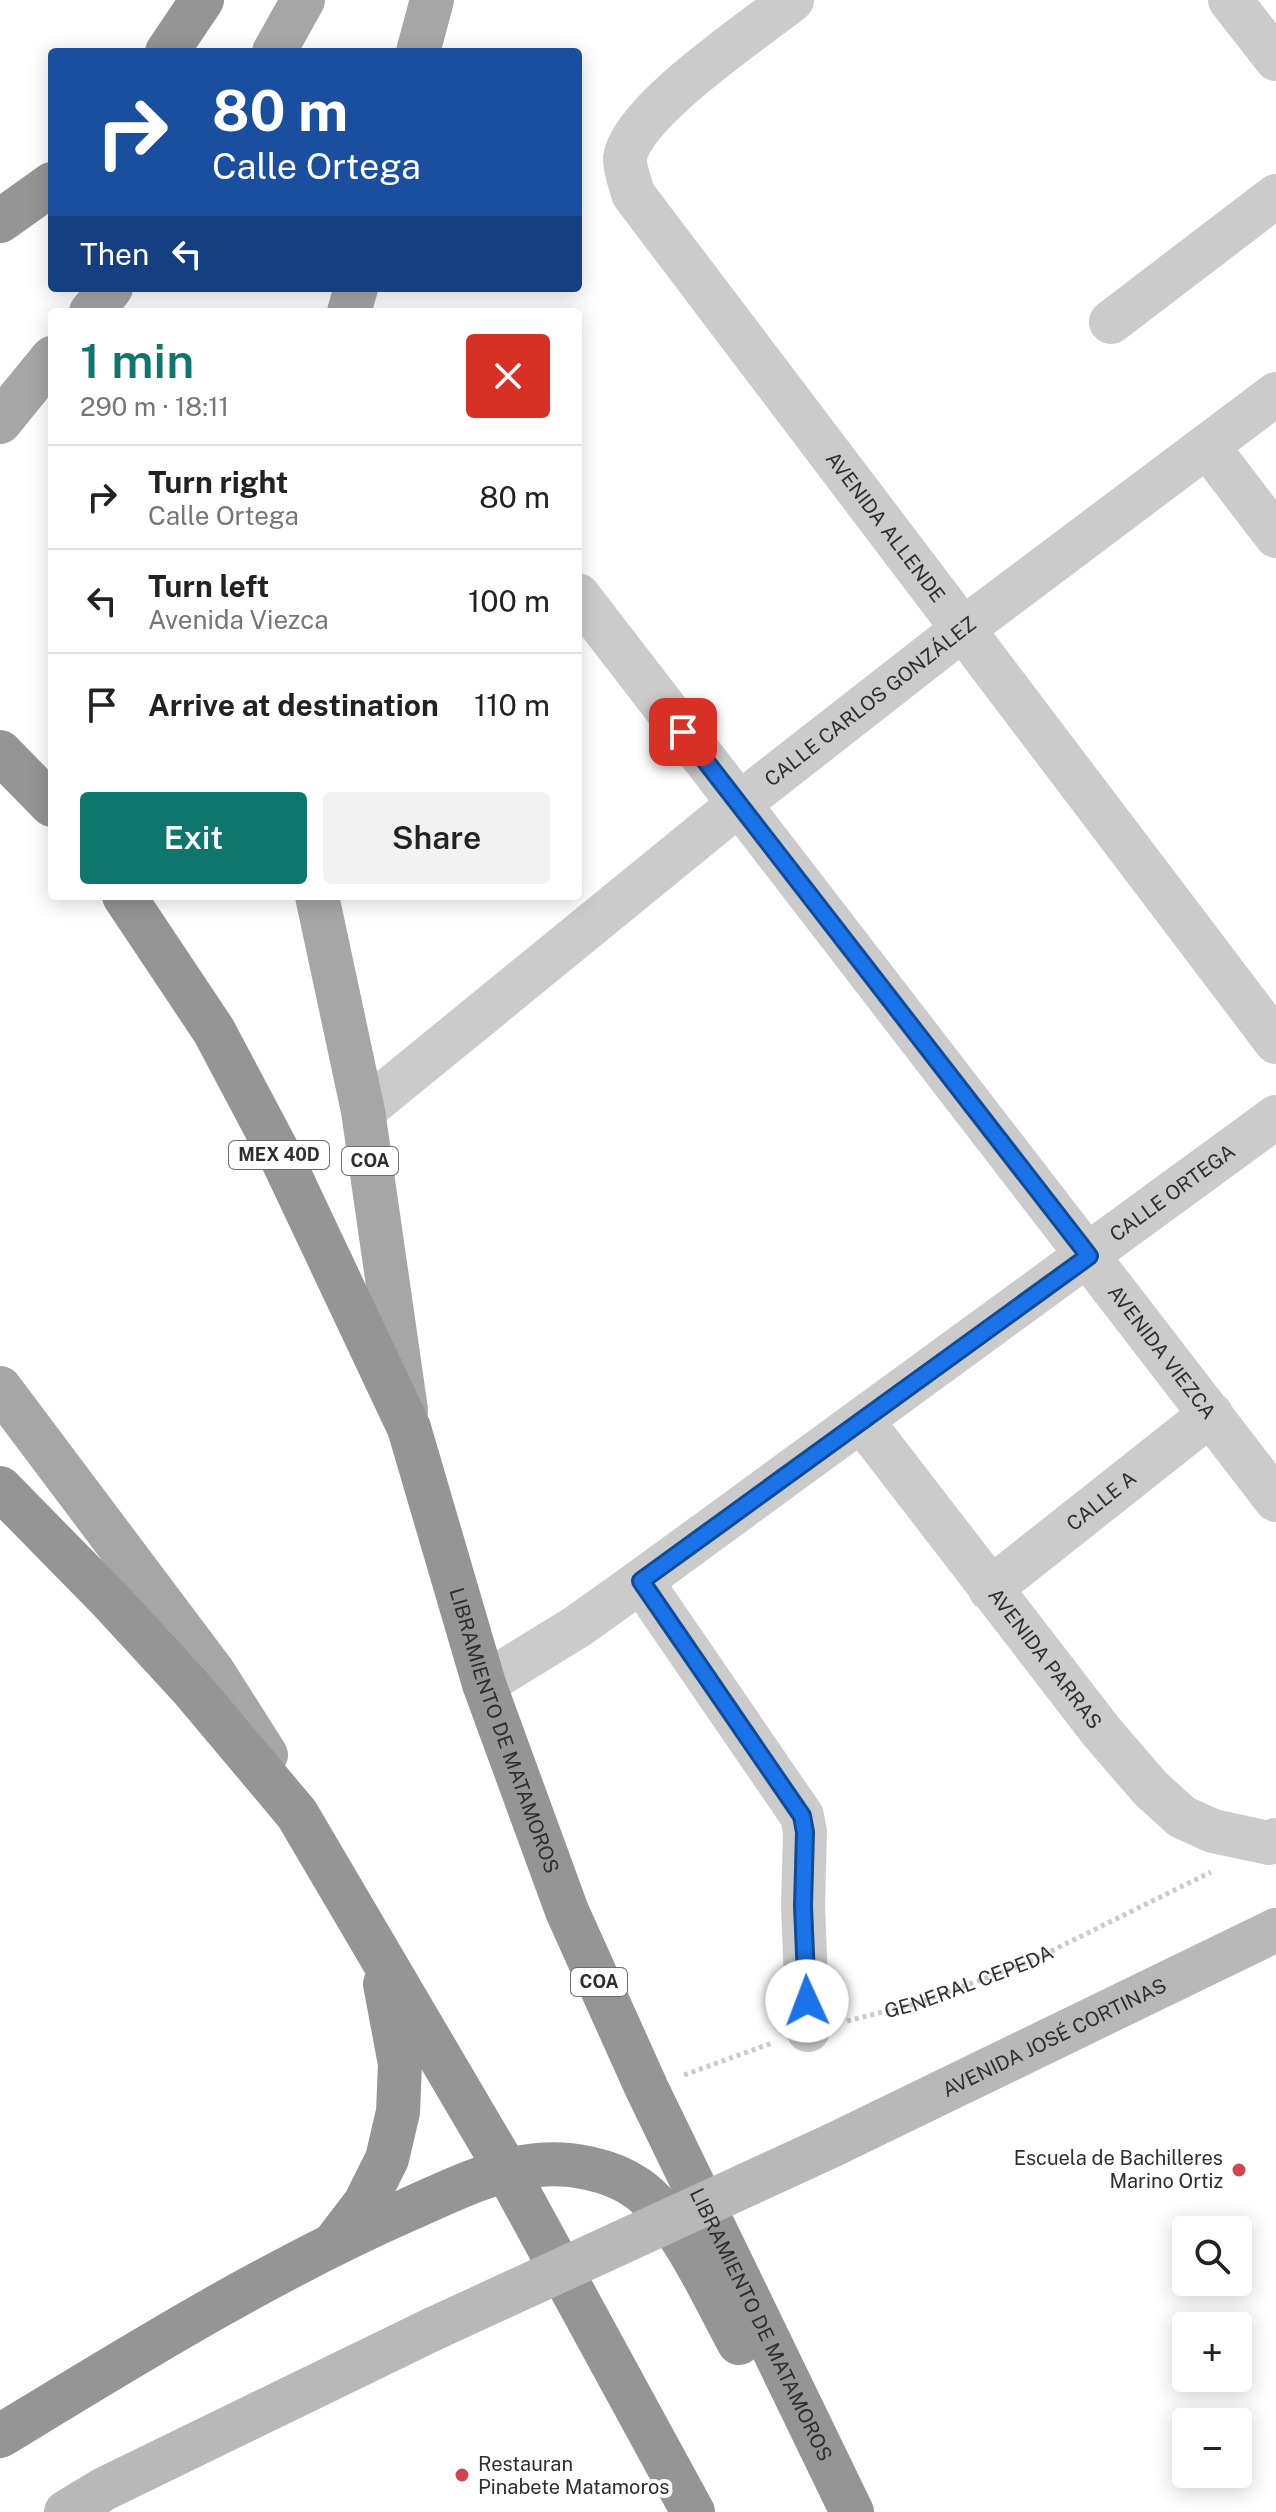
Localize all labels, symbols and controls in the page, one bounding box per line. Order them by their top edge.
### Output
text: 80 m [212,78,348,144]
icon: right [80,80,184,184]
text: Calle Ortega [212,145,421,187]
icon: left [165,232,209,276]
text: Then [80,236,149,272]
text: 1 min [80,332,194,389]
button: close [466,334,550,418]
text: 290 m · 18:11 [80,391,229,422]
street label: AVENIDA ALLENDE [821,447,950,607]
text: Turn right [148,464,288,500]
icon: right [80,475,124,519]
text: 80 m [479,479,550,515]
text: Calle Ortega [148,500,299,531]
text: Turn left [148,568,269,604]
icon: left [80,579,124,623]
text: 100 m [468,583,550,619]
text: Avenida Viezca [148,604,329,635]
street label: CALLE CARLOS GONZÁLEZ [760,612,981,791]
icon: arrive [80,683,124,727]
text: Arrive at destination [148,687,439,723]
text: 110 m [474,687,550,723]
pin [649,698,717,766]
icon: arrive [661,710,705,754]
button: Exit [80,792,307,884]
button: Share [323,792,550,884]
street label: CALLE ORTEGA [1105,1139,1240,1246]
road number: MEX 40D [229,1141,329,1169]
road number: COA [342,1147,398,1175]
street label: AVENIDA VIEZCA [1103,1280,1221,1424]
street label: CALLE A [1062,1466,1141,1536]
street label: AVENIDA PARRAS [983,1583,1107,1734]
street label: LIBRAMIENTO DE MATAMOROS [444,1585,564,1877]
street label: GENERAL CEPEDA [882,1940,1057,2023]
position arrow [765,1959,849,2043]
road number: COA [571,1968,627,1996]
street label: AVENIDA JOSÉ CORTINAS [938,1973,1170,2102]
place label: Escuela de Bachilleres Marino Ortiz [1014,2146,1223,2193]
marker: Escuela de Bachilleres Marino Ortiz [1230,2161,1248,2179]
street label: LIBRAMIENTO DE MATAMOROS [685,2184,837,2465]
map controls [1172,2216,1252,2488]
button: search [1172,2216,1252,2296]
button: + [1172,2312,1252,2392]
button: − [1172,2408,1252,2488]
place label: Restauran Pinabete Matamoros [478,2452,669,2499]
marker: Restauran Pinabete Matamoros [453,2466,471,2484]

